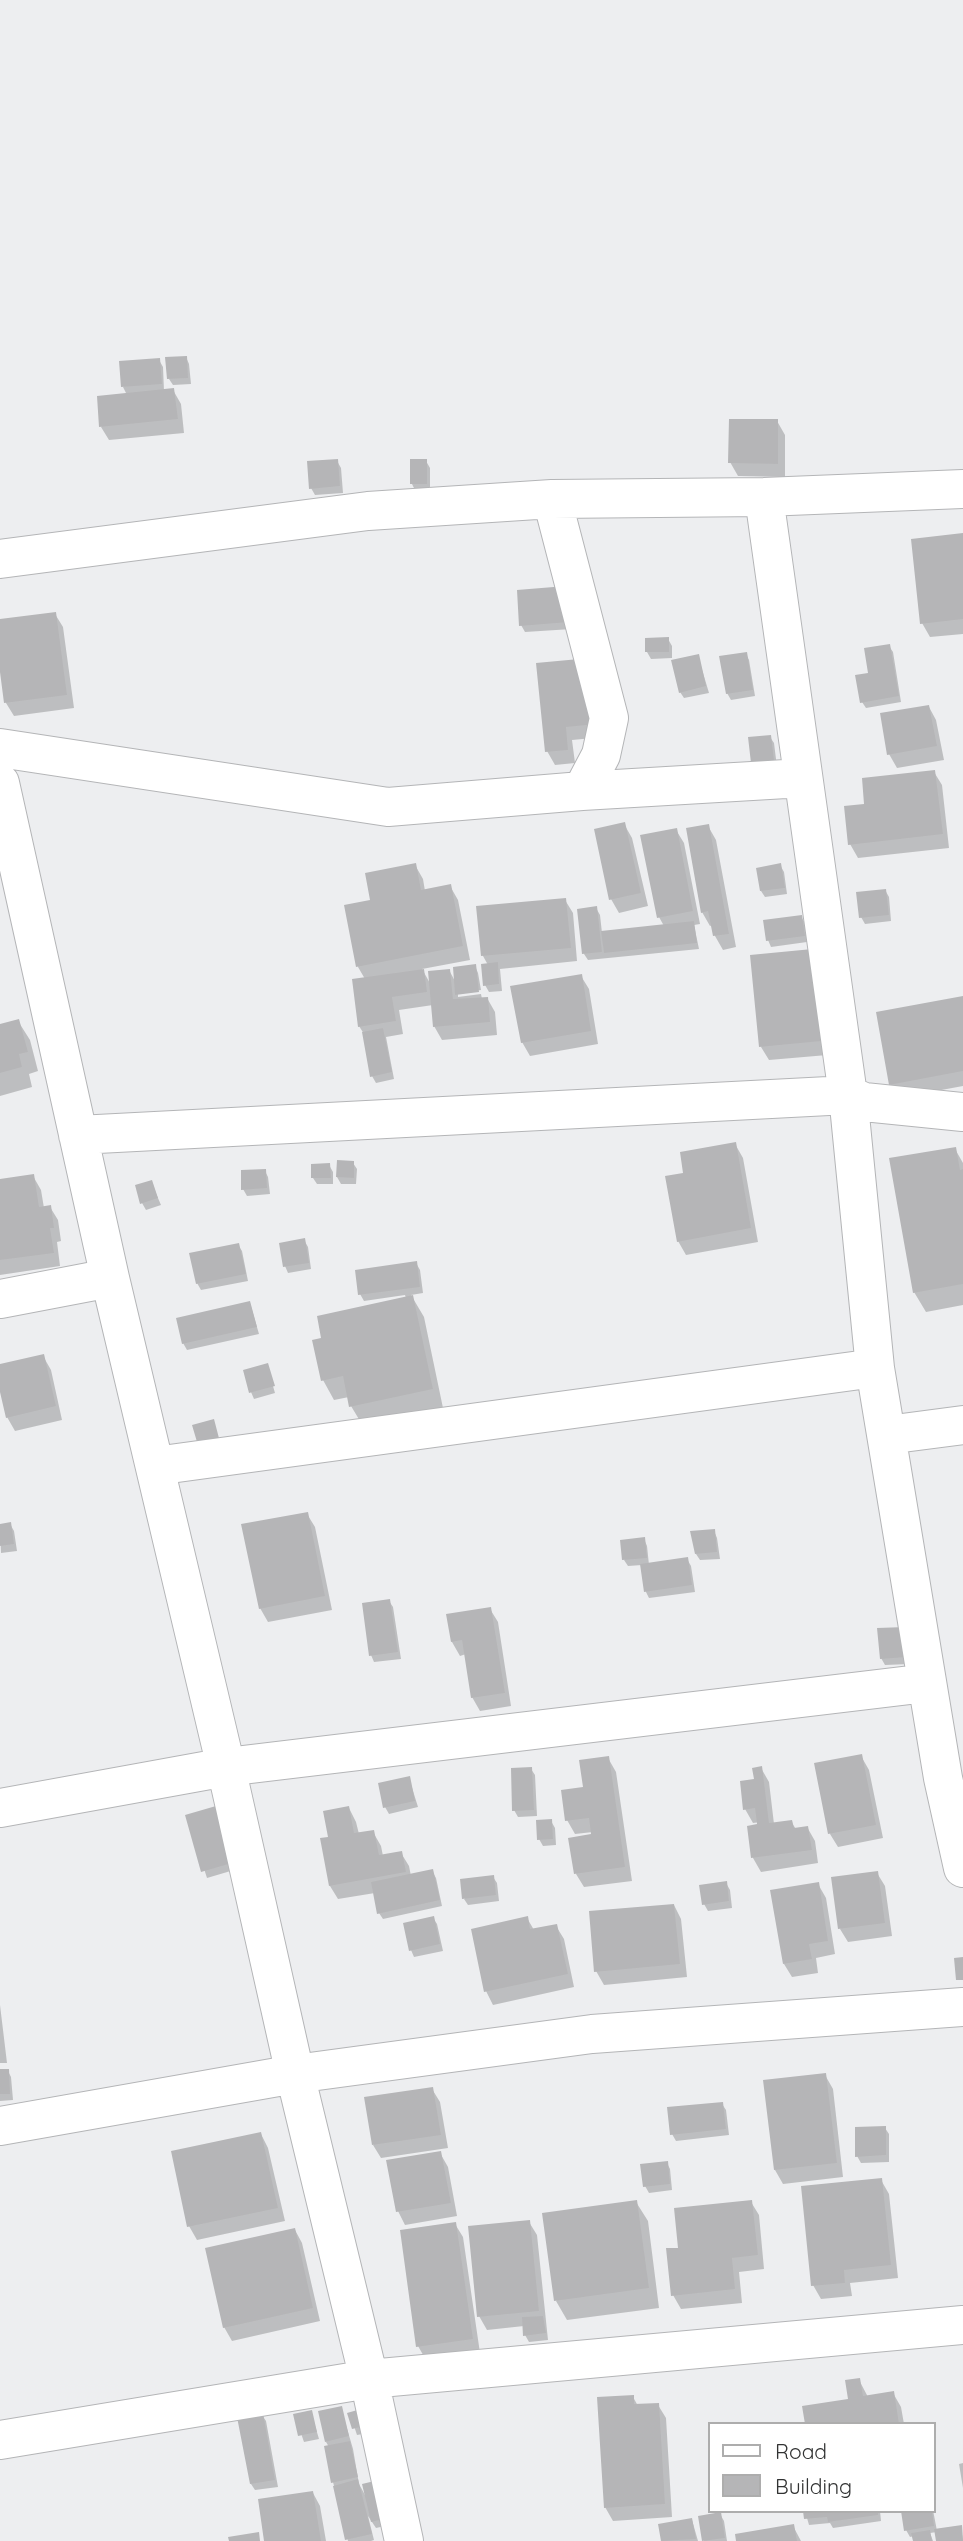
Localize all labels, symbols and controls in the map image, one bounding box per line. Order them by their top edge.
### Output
legend [708,2422,935,2513]
text: Road [775,2438,827,2464]
text: Building [775,2473,852,2499]

